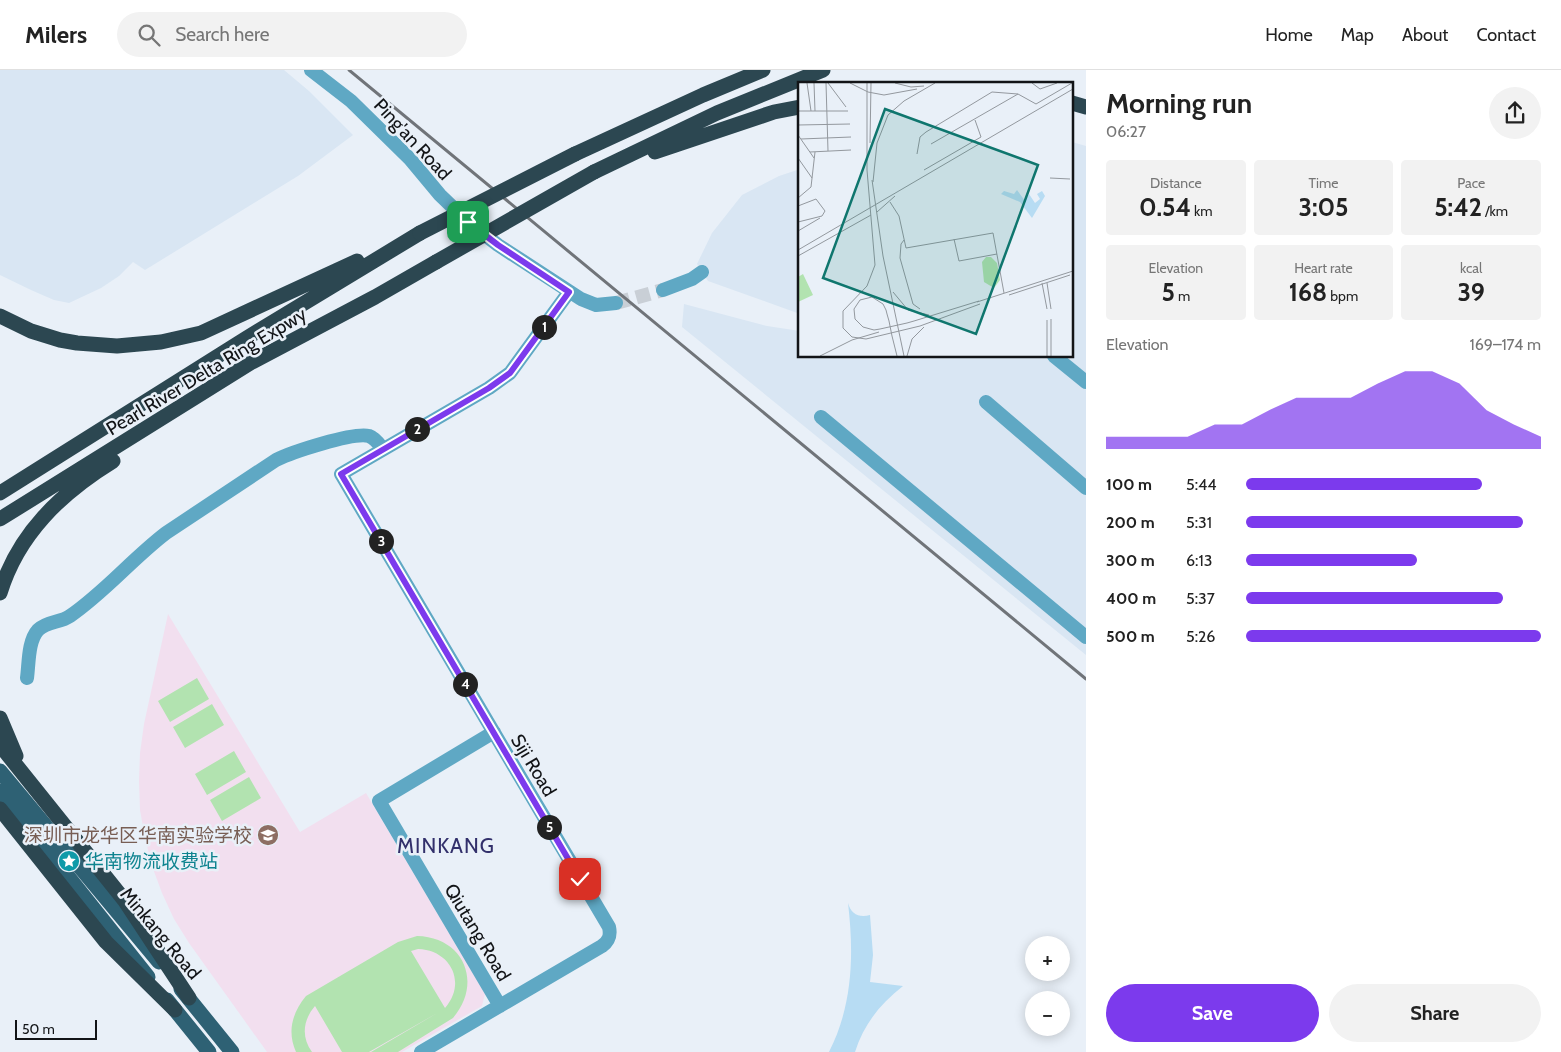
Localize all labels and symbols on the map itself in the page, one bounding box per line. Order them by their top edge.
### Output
inset map [798,82,1074,358]
street label: Ping'an Road [369,94,456,185]
pin [447,201,489,243]
street label: Pearl River Delta Ring Expwy [102,302,311,440]
pin: 1 [532,314,556,340]
pin: 2 [404,416,430,442]
pin: 3 [368,528,394,554]
pin: 4 [452,672,478,696]
street label: Siji Road [506,730,561,801]
pin: 5 [536,814,562,840]
school or university icon: 深圳市龙华区华南实验学校 [256,823,280,847]
place label: 深圳市龙华区华南实验学校 [24,824,252,847]
district label: MINKANG [397,833,495,858]
place icon: 华南物流收费站 [57,849,81,873]
place label: 华南物流收费站 [85,850,218,873]
pin [559,858,601,900]
street label: Qiutang Road [439,879,516,985]
street label: Minkang Road [115,883,206,984]
scale bar [15,1017,98,1040]

